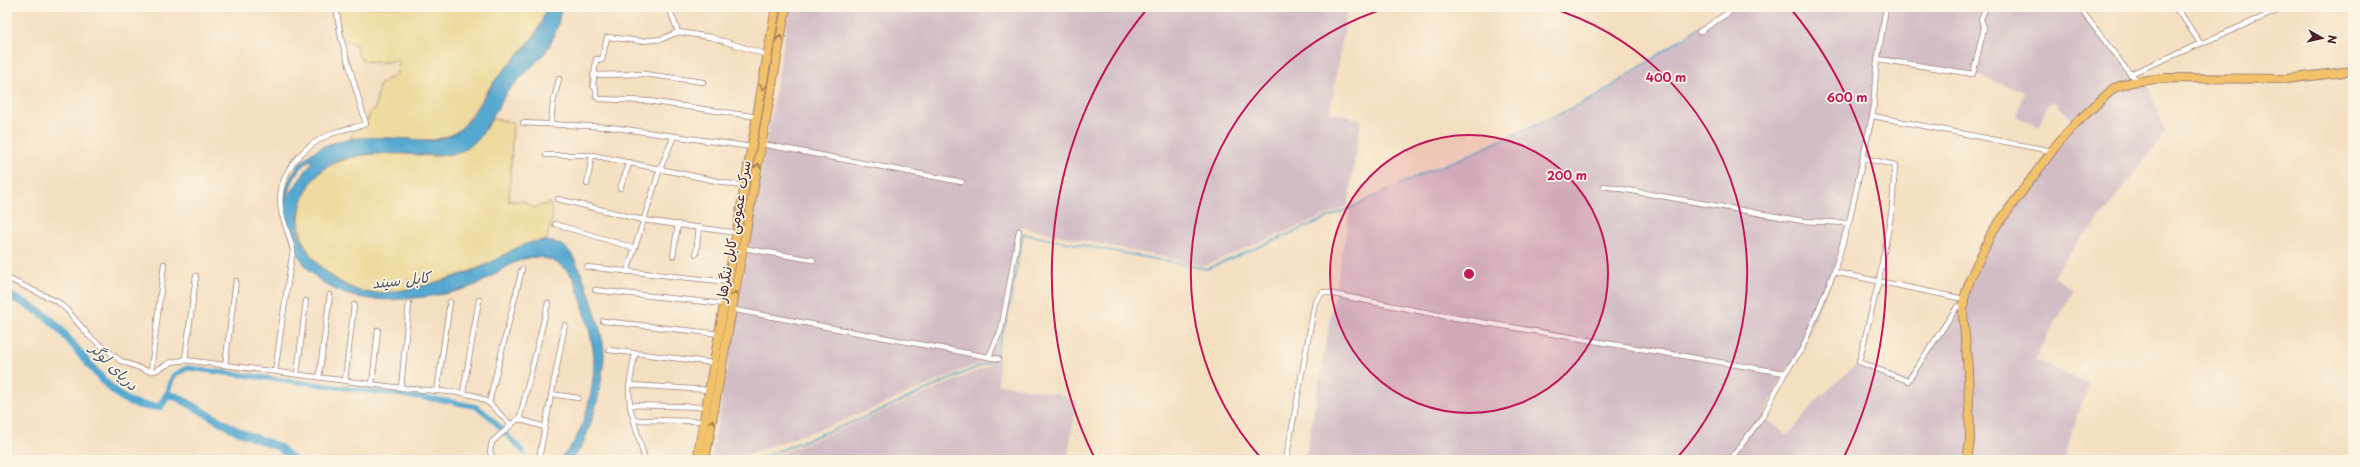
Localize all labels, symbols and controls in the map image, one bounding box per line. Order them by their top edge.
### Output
north arrow [2302,18,2342,58]
one-way arrow [775,34,784,41]
text: N [2323,34,2341,45]
text: 400 m [1646,68,1686,86]
one-way arrow [759,84,768,90]
text: 600 m [1827,88,1867,106]
street label: سرک عمومی کابل ننگرهار [710,158,756,305]
one-way arrow [753,163,762,169]
text: 200 m [1547,166,1587,184]
water label: کابل سيند [371,264,434,294]
centre of rings [1462,267,1476,281]
one-way arrow [730,291,739,297]
water label: دریای لوگر [84,335,144,395]
one-way arrow [707,418,716,425]

